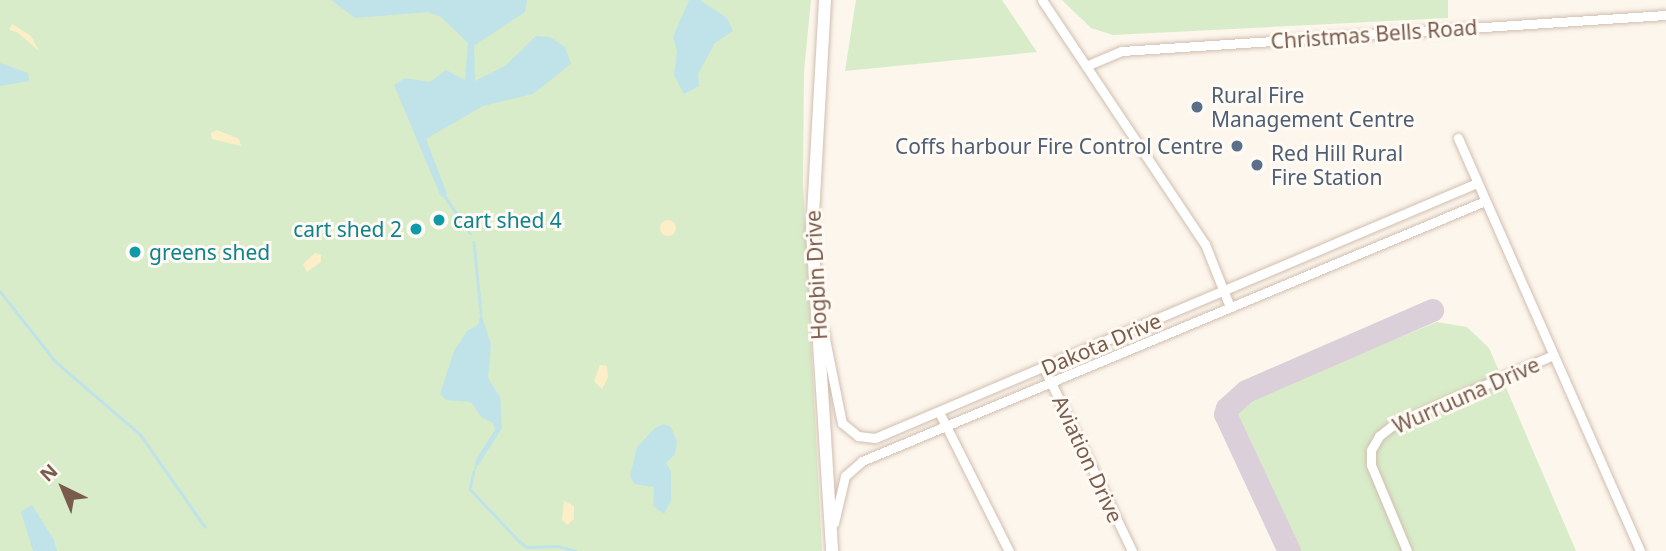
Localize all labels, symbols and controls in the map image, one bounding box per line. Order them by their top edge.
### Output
street label: Christmas Bells Road [1270,14,1478,54]
place label: Rural Fire Management Centre [1211,82,1415,132]
marker: Rural Fire Management Centre [1189,99,1205,115]
place label: Coffs harbour Fire Control Centre [895,133,1223,159]
marker: Coffs harbour Fire Control Centre [1229,138,1245,154]
place label: Red Hill Rural Fire Station [1271,140,1403,190]
marker: Red Hill Rural Fire Station [1249,157,1265,173]
place label: cart shed 4 [453,207,562,233]
street label: Hogbin Drive [800,209,832,341]
marker: cart shed 4 [431,212,447,228]
place label: cart shed 2 [293,216,402,242]
marker: cart shed 2 [408,221,424,237]
place label: greens shed [149,239,270,265]
marker: greens shed [127,244,143,260]
street label: Dakota Drive [1037,307,1165,381]
street label: Wurruuna Drive [1389,351,1543,439]
street label: Aviation Drive [1048,391,1128,527]
north arrow [28,453,98,523]
text: N [34,458,63,487]

